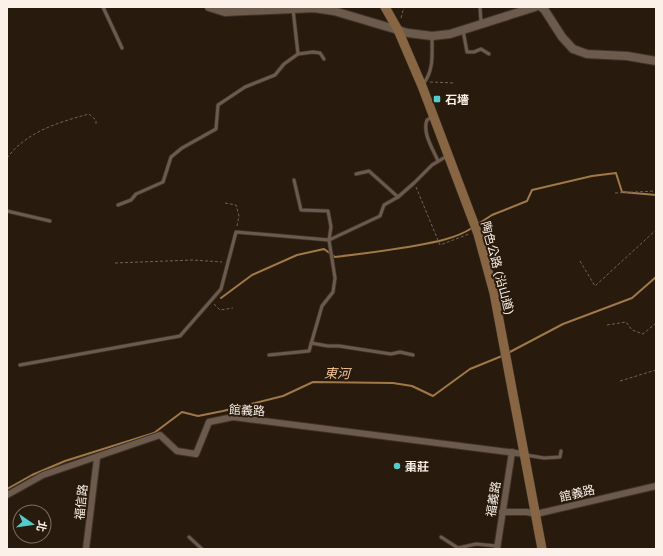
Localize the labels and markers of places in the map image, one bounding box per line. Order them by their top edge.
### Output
place label: 石墻 [445,92,469,107]
marker: 石墻 [432,94,442,104]
place label: 棗莊 [404,459,429,474]
marker: 棗莊 [392,461,402,471]

